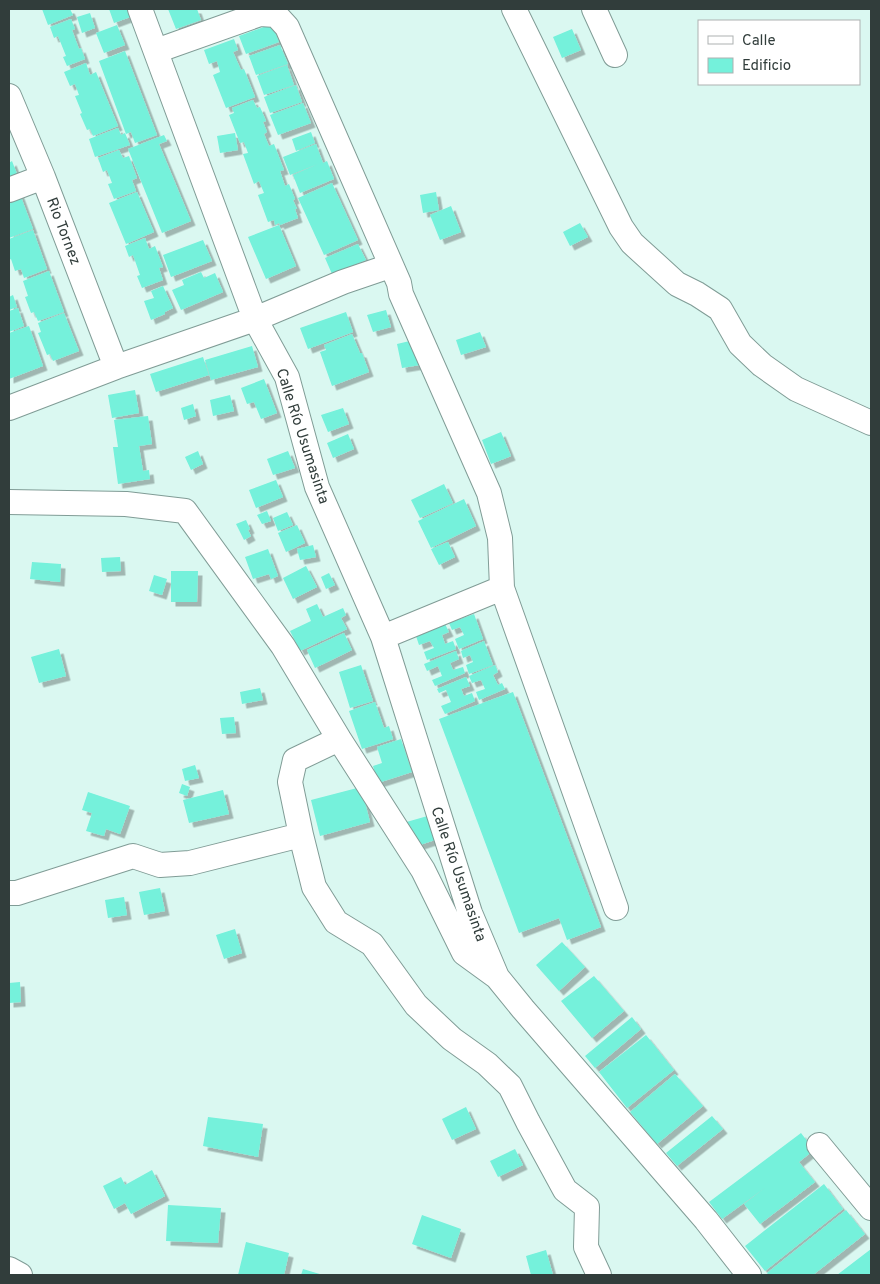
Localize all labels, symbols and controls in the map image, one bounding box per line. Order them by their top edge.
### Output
legend [698,20,860,85]
text: Calle [742,32,776,51]
text: Edificio [742,57,791,76]
street label: Rio Tornez [41,195,84,268]
street label: Calle Río Usumasinta [271,366,332,507]
street label: Calle Río Usumasinta [426,804,490,944]

